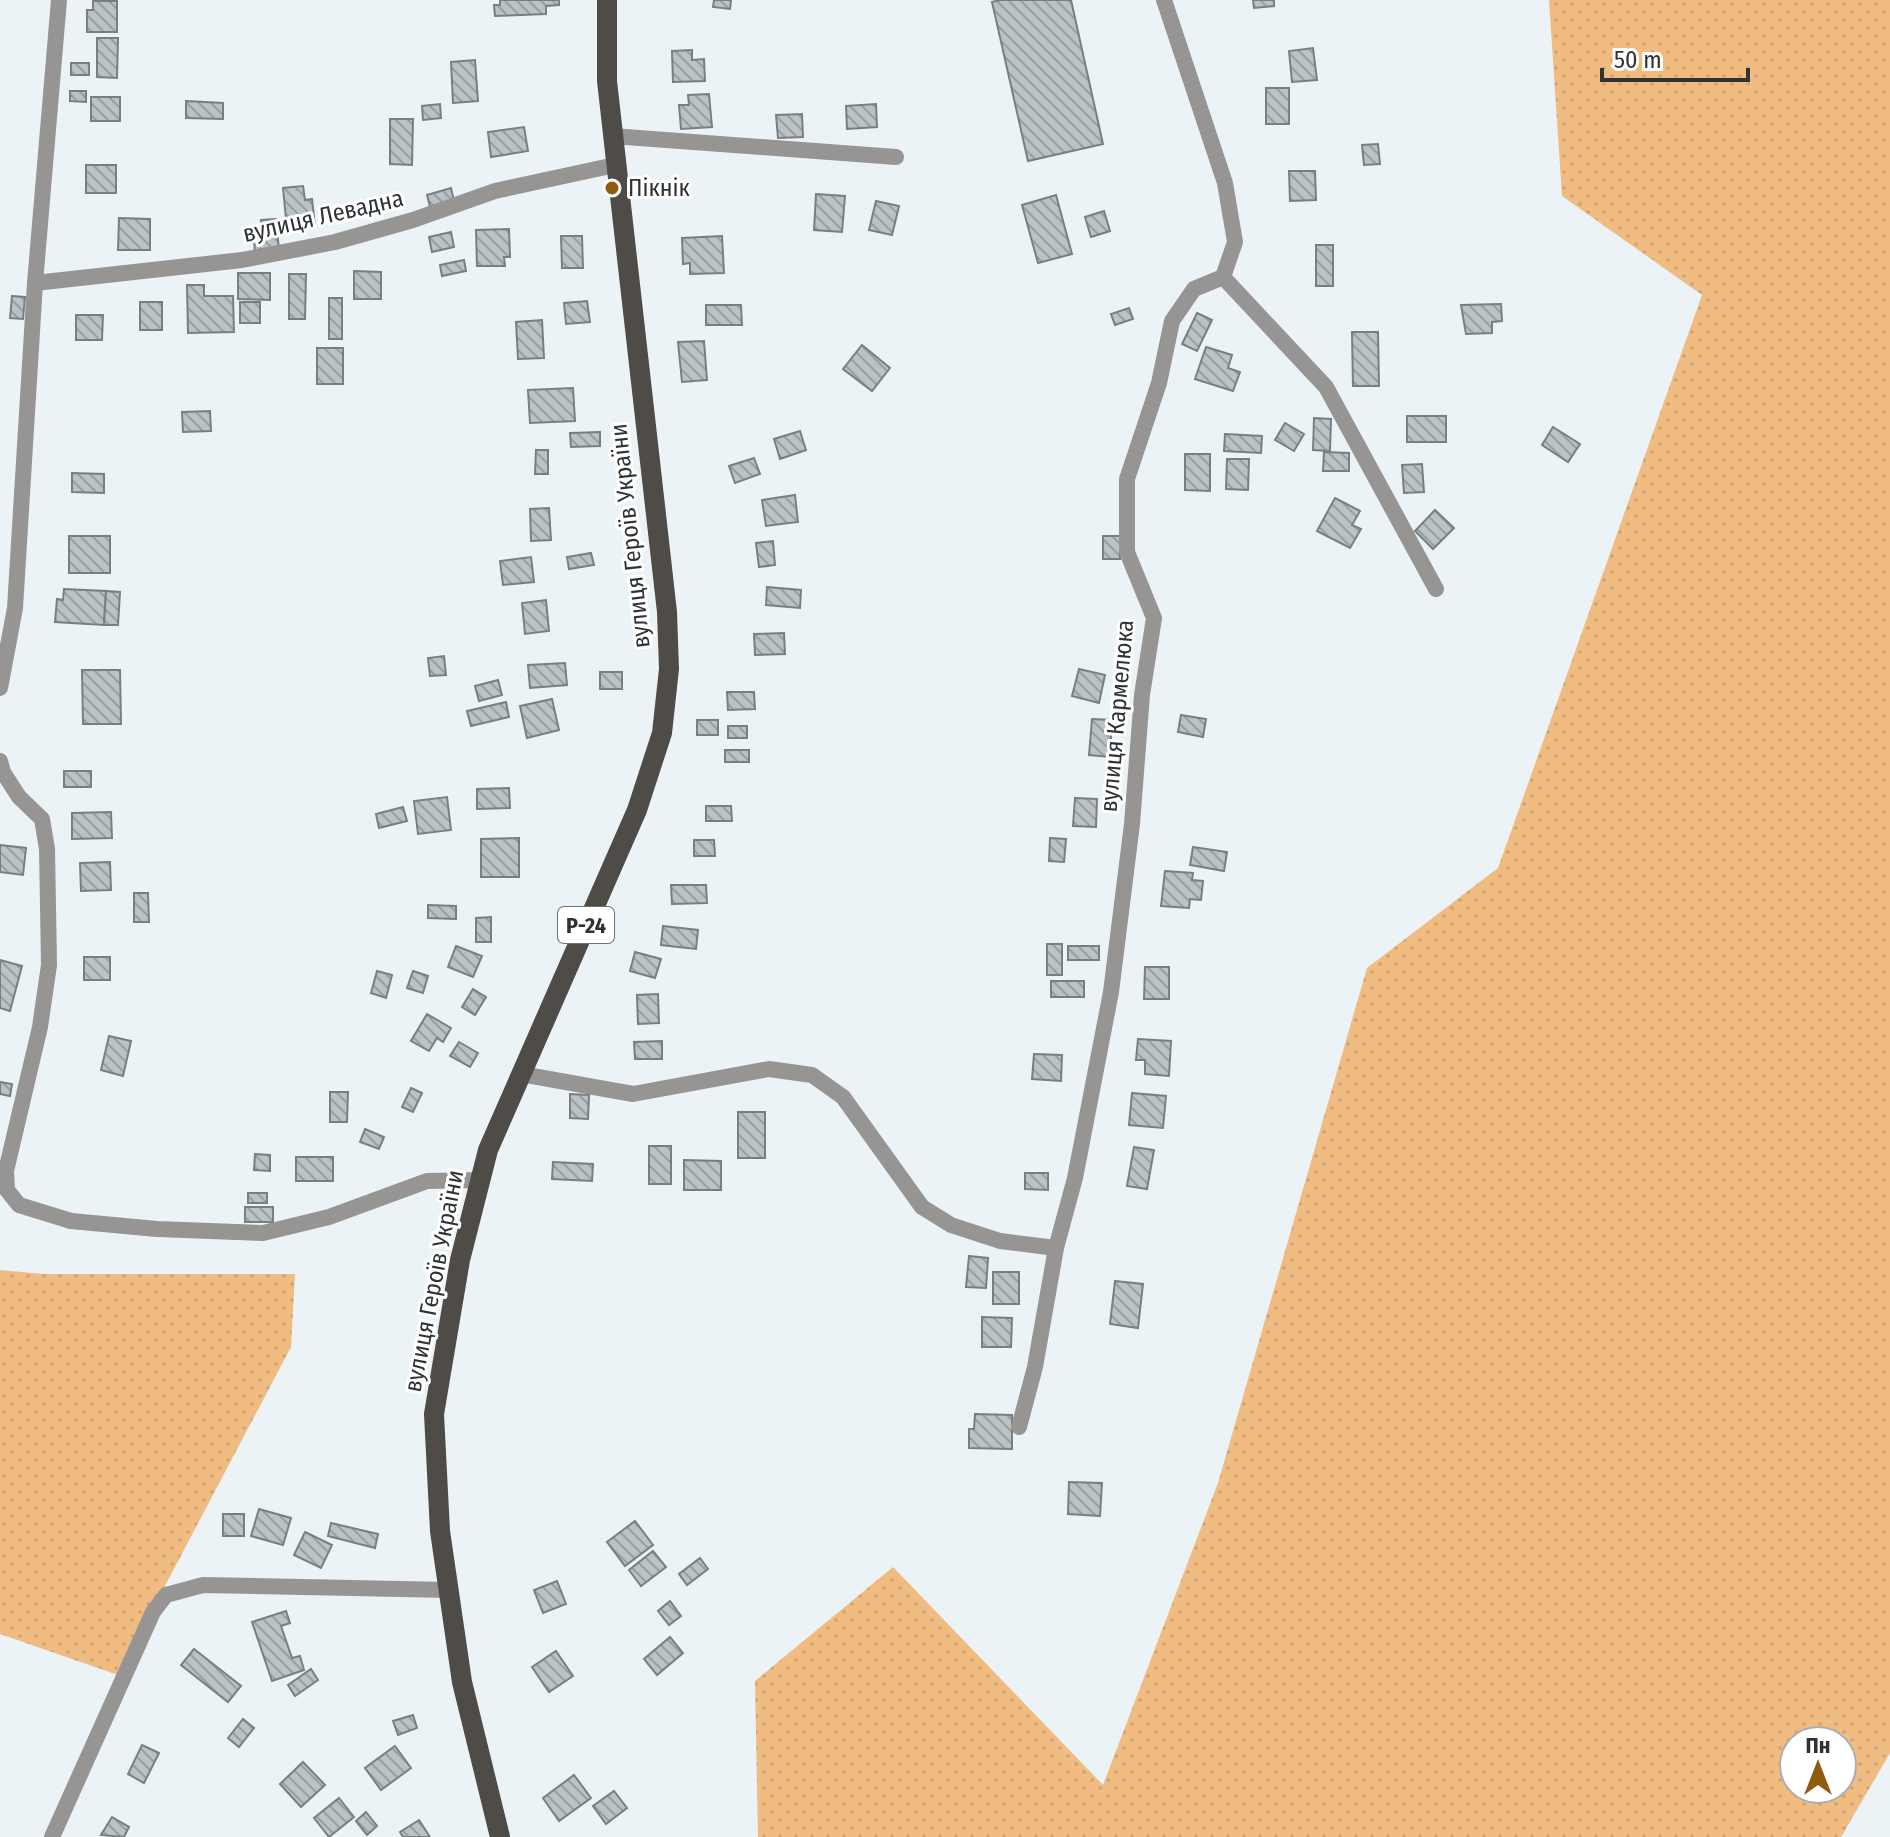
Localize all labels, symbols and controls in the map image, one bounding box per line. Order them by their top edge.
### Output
scale bar [1602,32,1748,82]
text: 50 m [1614,46,1662,74]
place label: Пікнік [628,174,691,202]
marker: Пікнік [603,179,621,197]
street label: вулиця Левадна [240,184,406,248]
street label: вулиця Героїв України [604,422,656,650]
street label: вулиця Кармелюка [1095,619,1139,813]
road number: Р-24 [558,907,614,943]
street label: вулиця Героїв України [399,1168,469,1394]
north arrow [1778,1725,1858,1805]
text: Пн [1806,1732,1830,1759]

